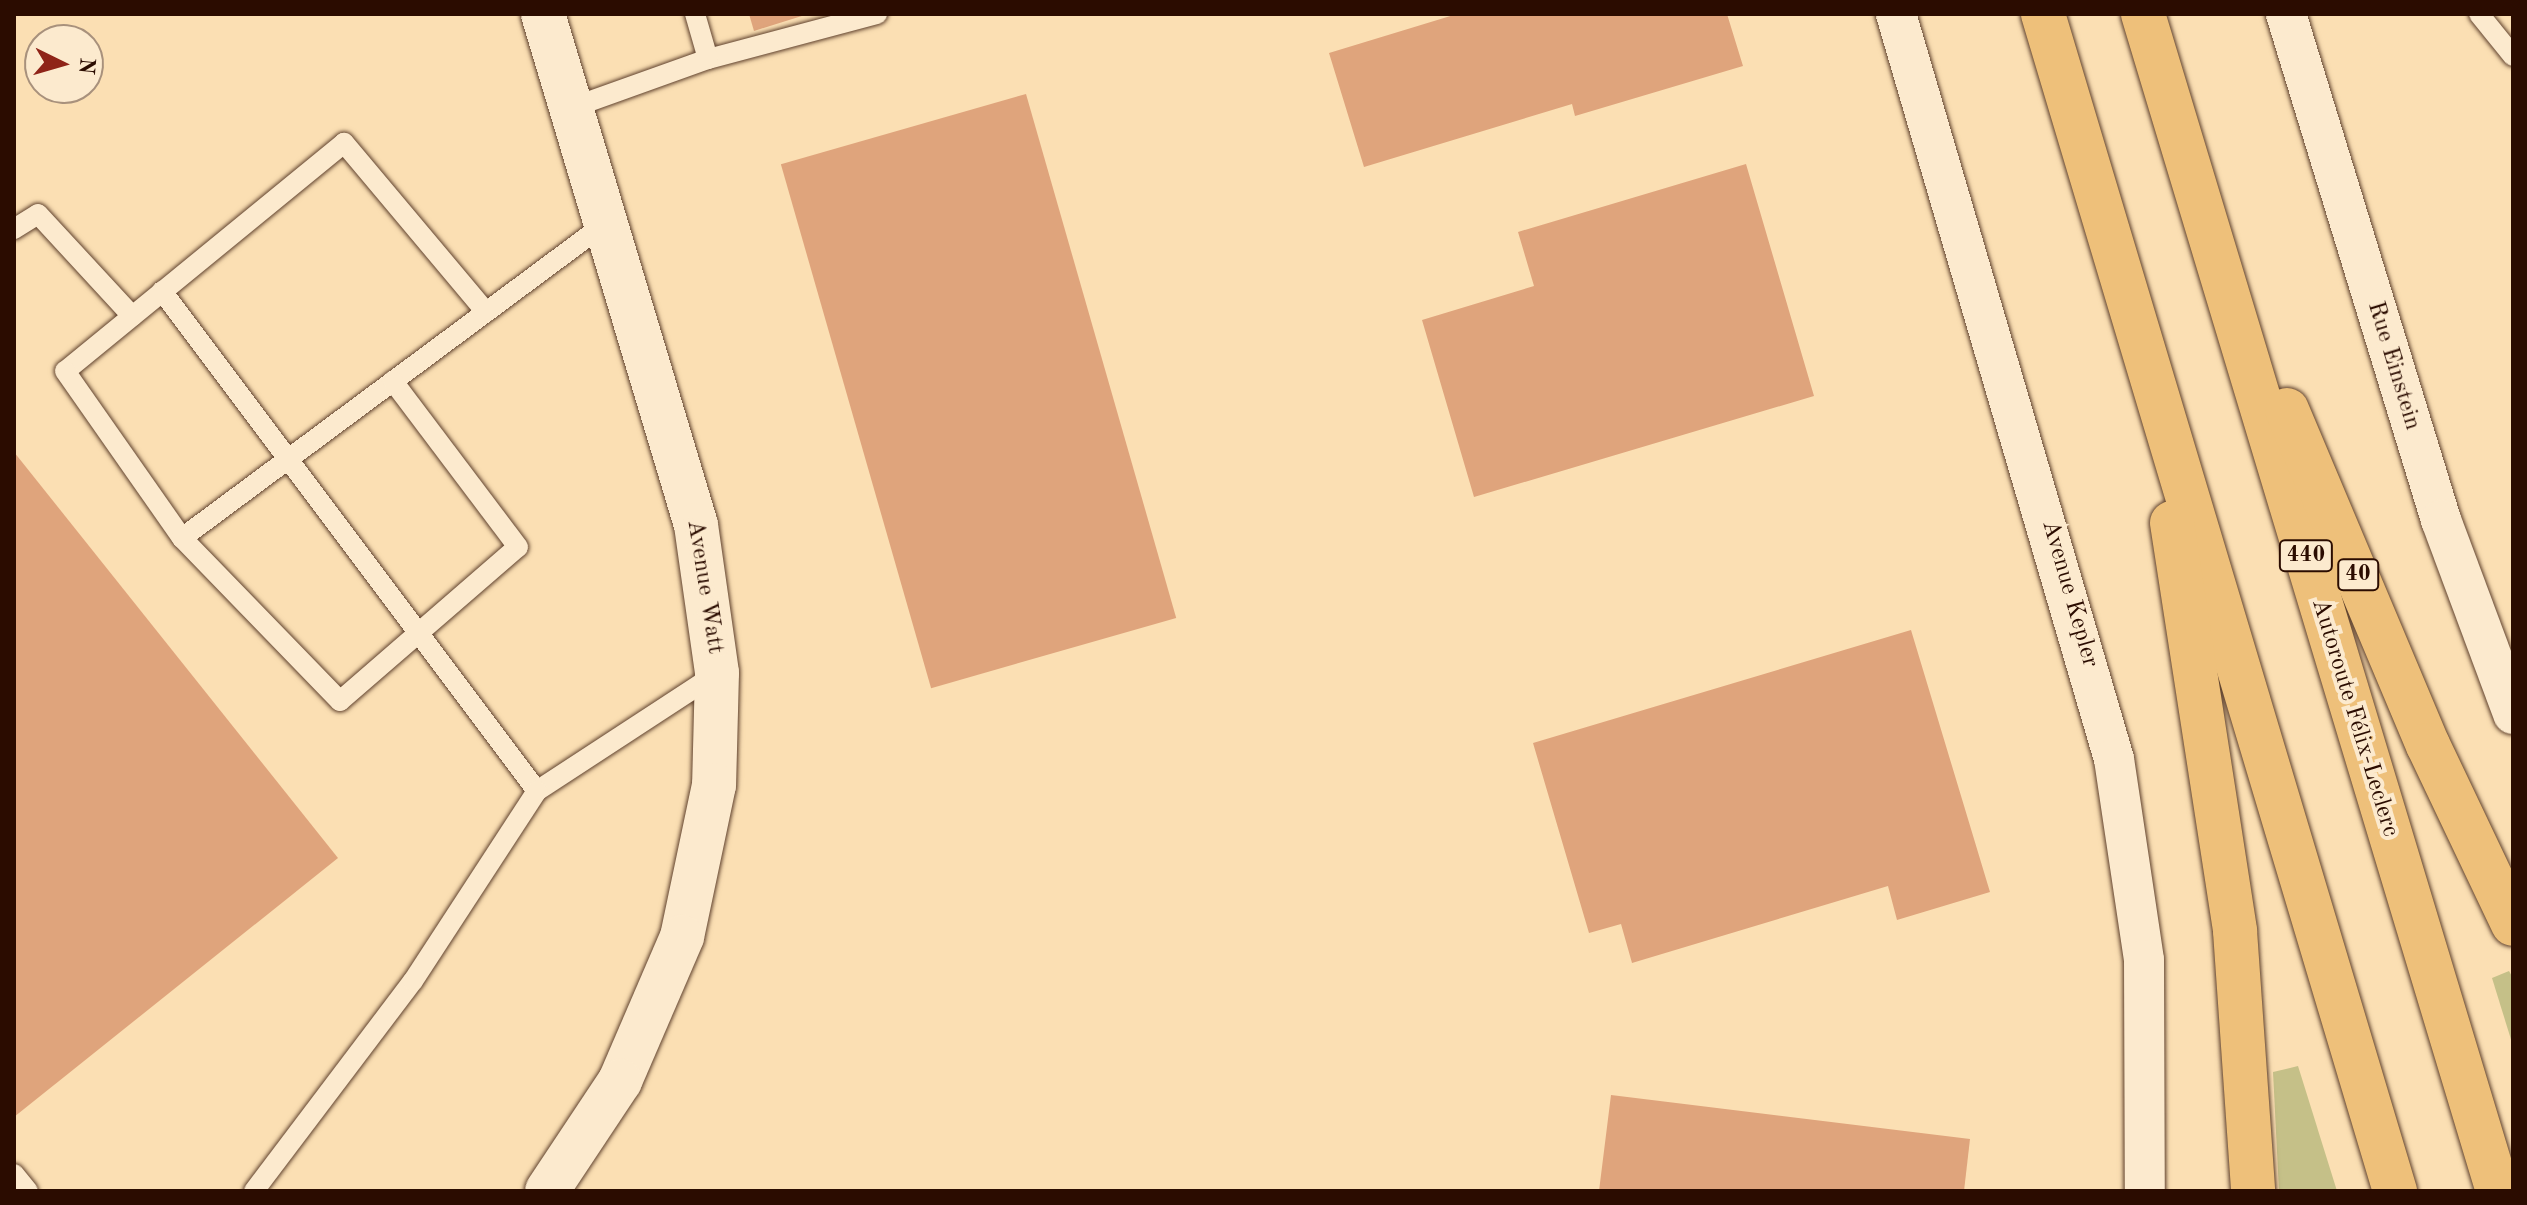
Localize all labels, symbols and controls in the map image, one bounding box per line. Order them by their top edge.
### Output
north arrow [24,24,104,104]
text: N [74,57,98,75]
street label: Rue Einstein [2360,298,2426,434]
street label: Avenue Kepler [2034,517,2104,671]
street label: Avenue Watt [679,518,729,656]
road number: 440 [2278,538,2334,574]
road number: 40 [2336,557,2380,593]
street label: Autoroute Félix-Leclerc [2304,595,2404,841]

